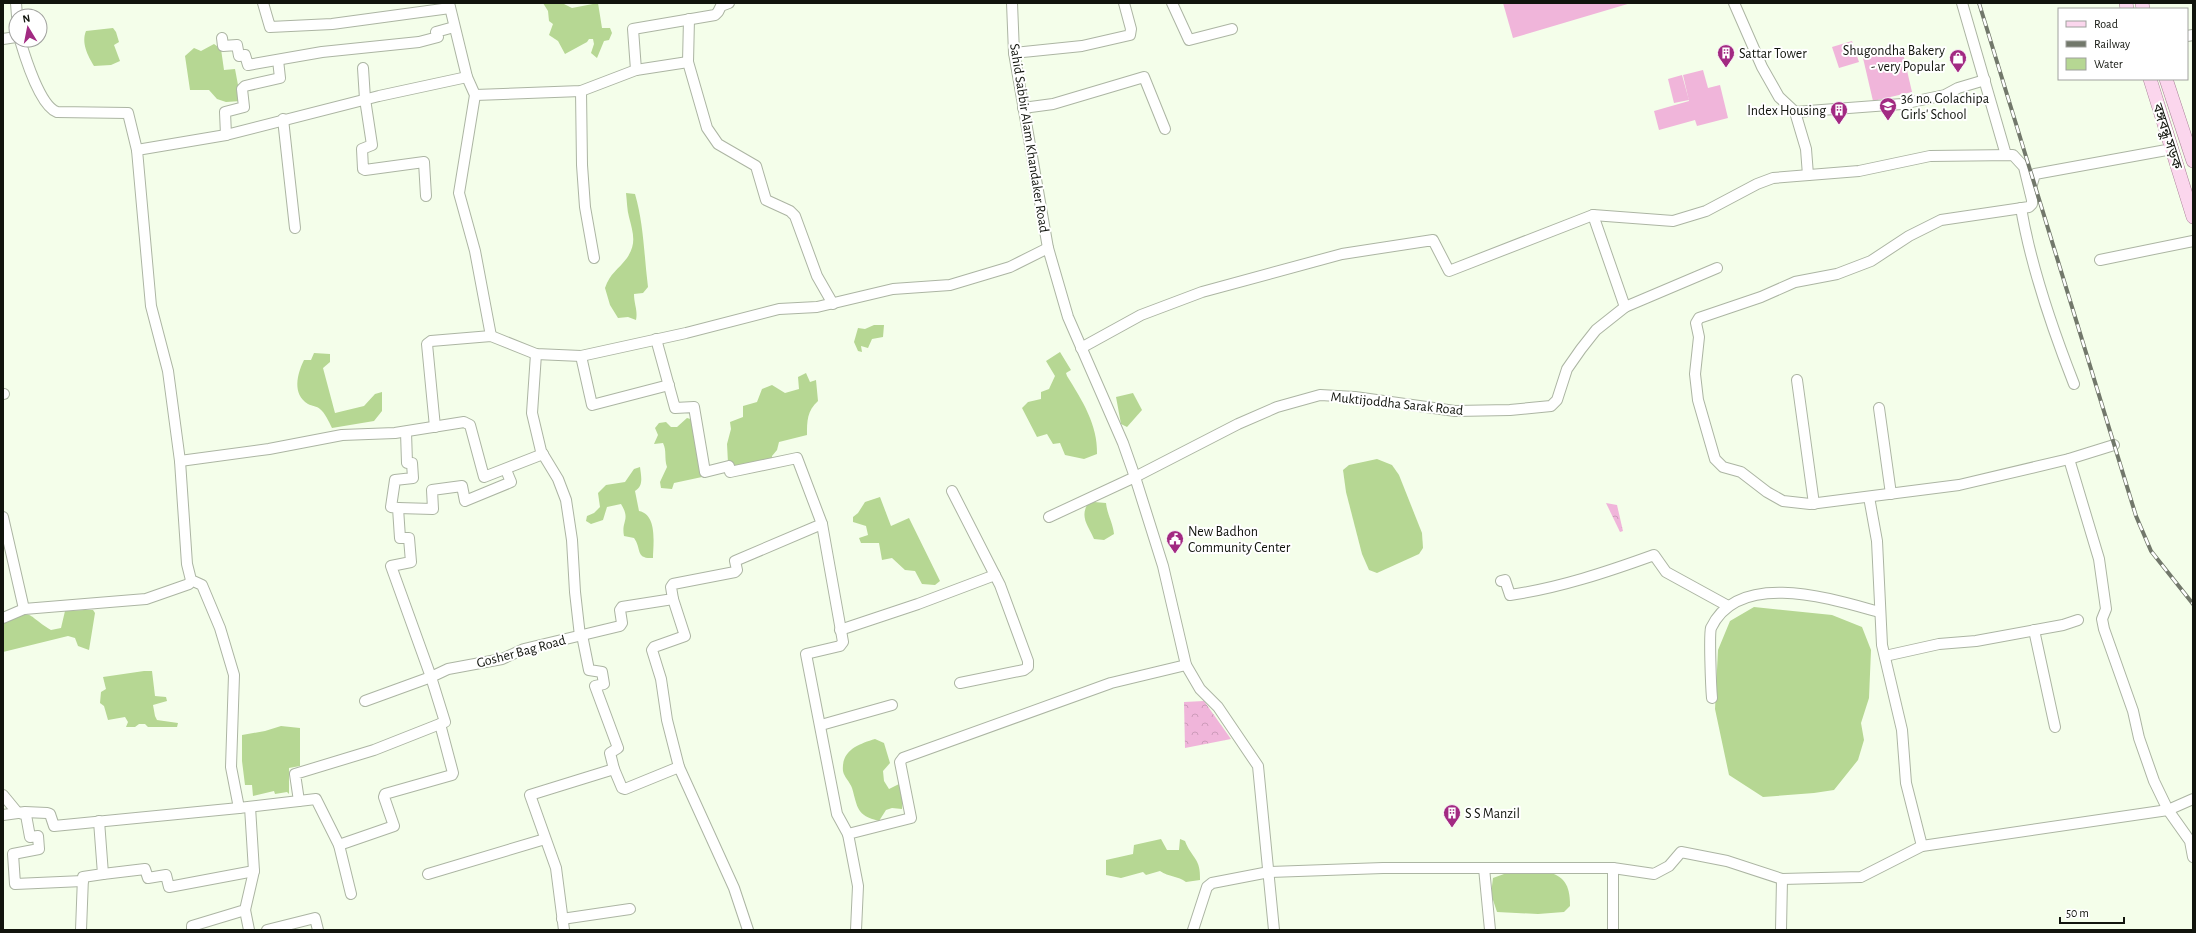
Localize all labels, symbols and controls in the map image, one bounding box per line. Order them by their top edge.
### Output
north arrow [8,8,48,48]
legend [2058,8,2188,80]
text: N [22,13,31,25]
text: Road [2094,18,2118,30]
text: Railway [2094,38,2130,51]
street label: Sahid Sabbir Alam Khandaker Road [1007,43,1051,234]
building icon: Sattar Tower [1716,43,1736,68]
place label: Shugondha Bakery - very Popular [1843,44,1945,74]
place label: Sattar Tower [1739,47,1807,61]
shop icon: Shugondha Bakery - very Popular [1948,48,1968,73]
text: Water [2094,58,2123,70]
place label: 36 no. Golachipa Girls' School [1901,92,1990,122]
school or university icon: 36 no. Golachipa Girls' School [1878,96,1898,121]
building icon: Index Housing [1829,100,1849,125]
street label: বঙ্গবন্ধু সড়ক [2147,101,2184,172]
place label: Index Housing [1747,104,1826,118]
street label: Muktijoddha Sarak Road [1330,390,1464,418]
place label: New Badhon Community Center [1188,525,1291,555]
public building icon: New Badhon Community Center [1165,529,1185,554]
street label: Gosher Bag Road [475,633,567,671]
building icon: S S Manzil [1442,803,1462,828]
place label: S S Manzil [1465,807,1520,821]
scale bar [2060,899,2124,925]
text: 50 m [2066,907,2089,919]

